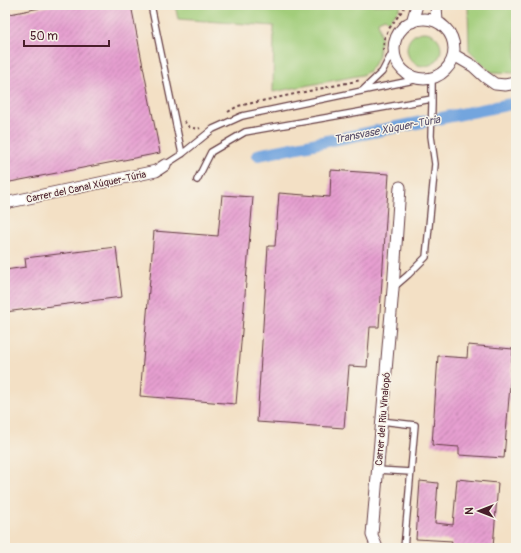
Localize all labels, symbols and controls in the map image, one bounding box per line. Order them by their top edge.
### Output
scale bar [24,22,109,48]
text: 50 m [30,29,58,44]
water label: Transvase Xùquer-Tùria [333,113,442,146]
street label: Carrer del Canal Xúquer-Túria [25,168,148,206]
street label: Carrer del Riu Vinalopó [373,371,393,466]
north arrow [459,491,499,531]
text: N [463,507,476,515]

